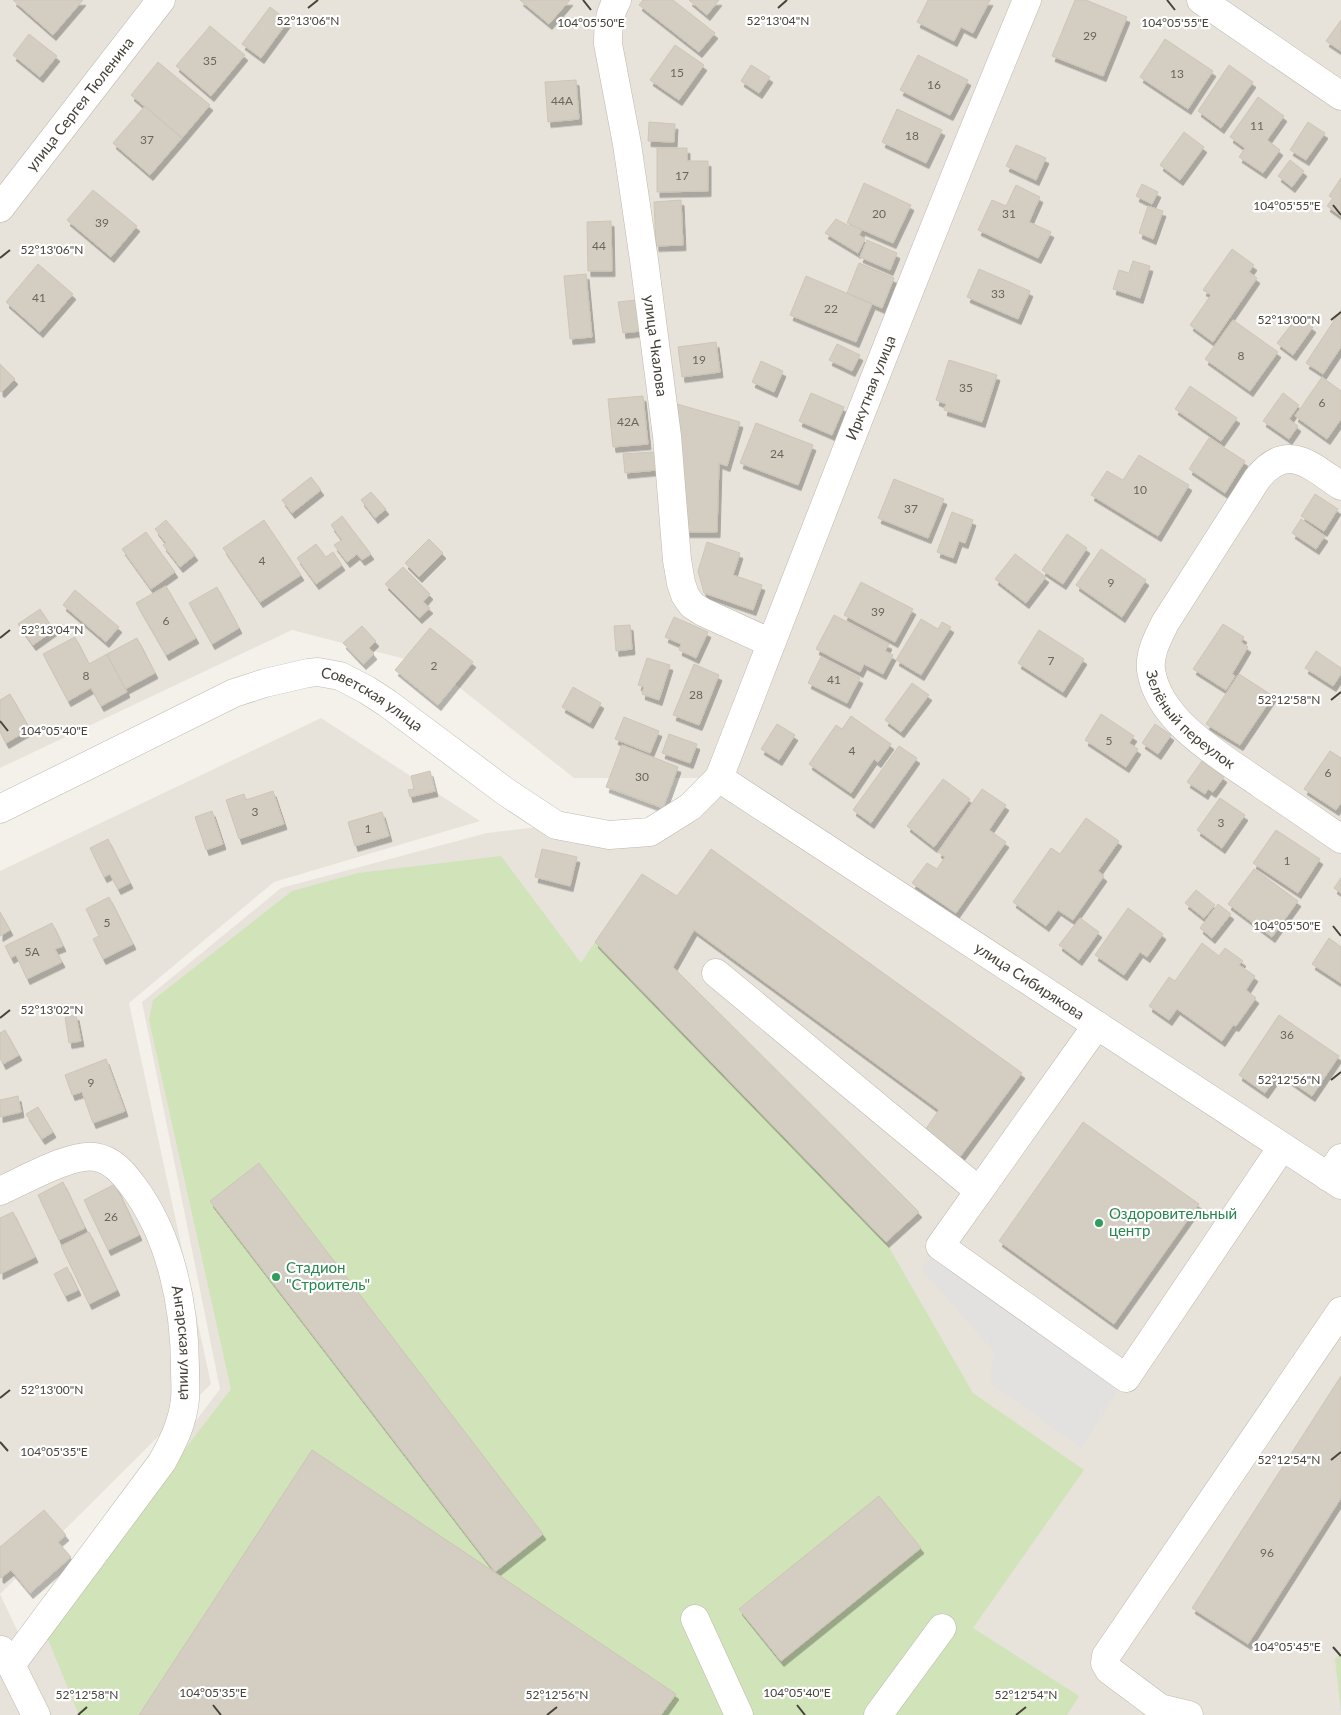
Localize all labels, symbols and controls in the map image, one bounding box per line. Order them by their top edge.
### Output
text: 52°13'06"N [277,13,339,28]
text: 52°13'04"N [747,13,809,28]
text: 104°05'50"E [557,15,625,30]
text: 104°05'55"E [1141,15,1209,30]
house number: 29 [1083,28,1097,43]
street label: улица Сергея Тюленина [22,33,137,174]
house number: 35 [203,53,217,68]
house number: 15 [670,65,684,80]
house number: 13 [1170,66,1184,81]
house number: 16 [927,77,941,92]
house number: 44А [551,93,574,108]
house number: 11 [1250,118,1264,133]
house number: 18 [905,128,919,143]
house number: 37 [140,132,154,147]
house number: 17 [675,168,689,183]
text: 104°05'55"E [1253,198,1321,213]
house number: 20 [872,206,886,221]
house number: 31 [1002,206,1016,221]
house number: 39 [95,215,109,230]
house number: 44 [592,238,606,253]
text: 52°13'06"N [21,242,83,257]
house number: 33 [991,286,1005,301]
house number: 41 [32,290,46,305]
street label: улица Чкалова [641,294,672,397]
house number: 22 [824,301,838,316]
text: 52°13'00"N [1258,312,1320,327]
street label: Иркутная улица [841,333,899,442]
house number: 8 [1238,348,1245,363]
house number: 19 [692,352,706,367]
house number: 35 [959,380,973,395]
house number: 6 [1319,395,1326,410]
house number: 42А [617,414,640,429]
house number: 24 [770,446,784,461]
house number: 10 [1133,482,1147,497]
house number: 37 [904,501,918,516]
house number: 4 [259,553,266,568]
house number: 9 [1108,575,1115,590]
house number: 39 [871,604,885,619]
house number: 6 [163,613,170,628]
text: 52°13'04"N [21,622,83,637]
house number: 7 [1048,653,1055,668]
house number: 2 [431,658,438,673]
street label: Советская улица [320,663,427,735]
house number: 8 [83,668,90,683]
street label: Зелёный переулок [1143,668,1239,772]
house number: 41 [827,672,841,687]
house number: 28 [689,687,703,702]
text: 52°12'58"N [1258,692,1320,707]
text: 104°05'40"E [20,723,88,738]
house number: 5 [1106,733,1113,748]
house number: 4 [849,743,856,758]
house number: 6 [1325,765,1332,780]
house number: 30 [635,769,649,784]
house number: 3 [252,804,259,819]
house number: 3 [1218,815,1225,830]
house number: 1 [365,821,372,836]
house number: 1 [1284,853,1291,868]
house number: 5 [104,915,111,930]
text: 104°05'50"E [1253,918,1321,933]
street label: улица Сибирякова [972,938,1088,1023]
house number: 5А [24,944,40,959]
text: 52°13'02"N [21,1002,83,1017]
house number: 36 [1280,1027,1294,1042]
text: 52°12'56"N [1258,1072,1320,1087]
house number: 9 [88,1075,95,1090]
place label: Оздоровительный центр [1109,1204,1237,1239]
house number: 26 [104,1209,118,1224]
marker: Оздоровительный центр [1093,1217,1105,1229]
place label: Стадион "Строитель" [286,1258,370,1293]
marker: Стадион "Строитель" [270,1271,282,1283]
street label: Ангарская улица [168,1284,195,1401]
text: 52°13'00"N [21,1382,83,1397]
text: 104°05'35"E [20,1444,88,1459]
text: 52°12'54"N [1258,1452,1320,1467]
house number: 96 [1260,1545,1274,1560]
text: 104°05'45"E [1253,1639,1321,1654]
text: 104°05'35"E [179,1685,247,1700]
text: 104°05'40"E [763,1685,831,1700]
text: 52°12'58"N [56,1687,118,1702]
text: 52°12'56"N [526,1687,588,1702]
text: 52°12'54"N [995,1687,1057,1702]

